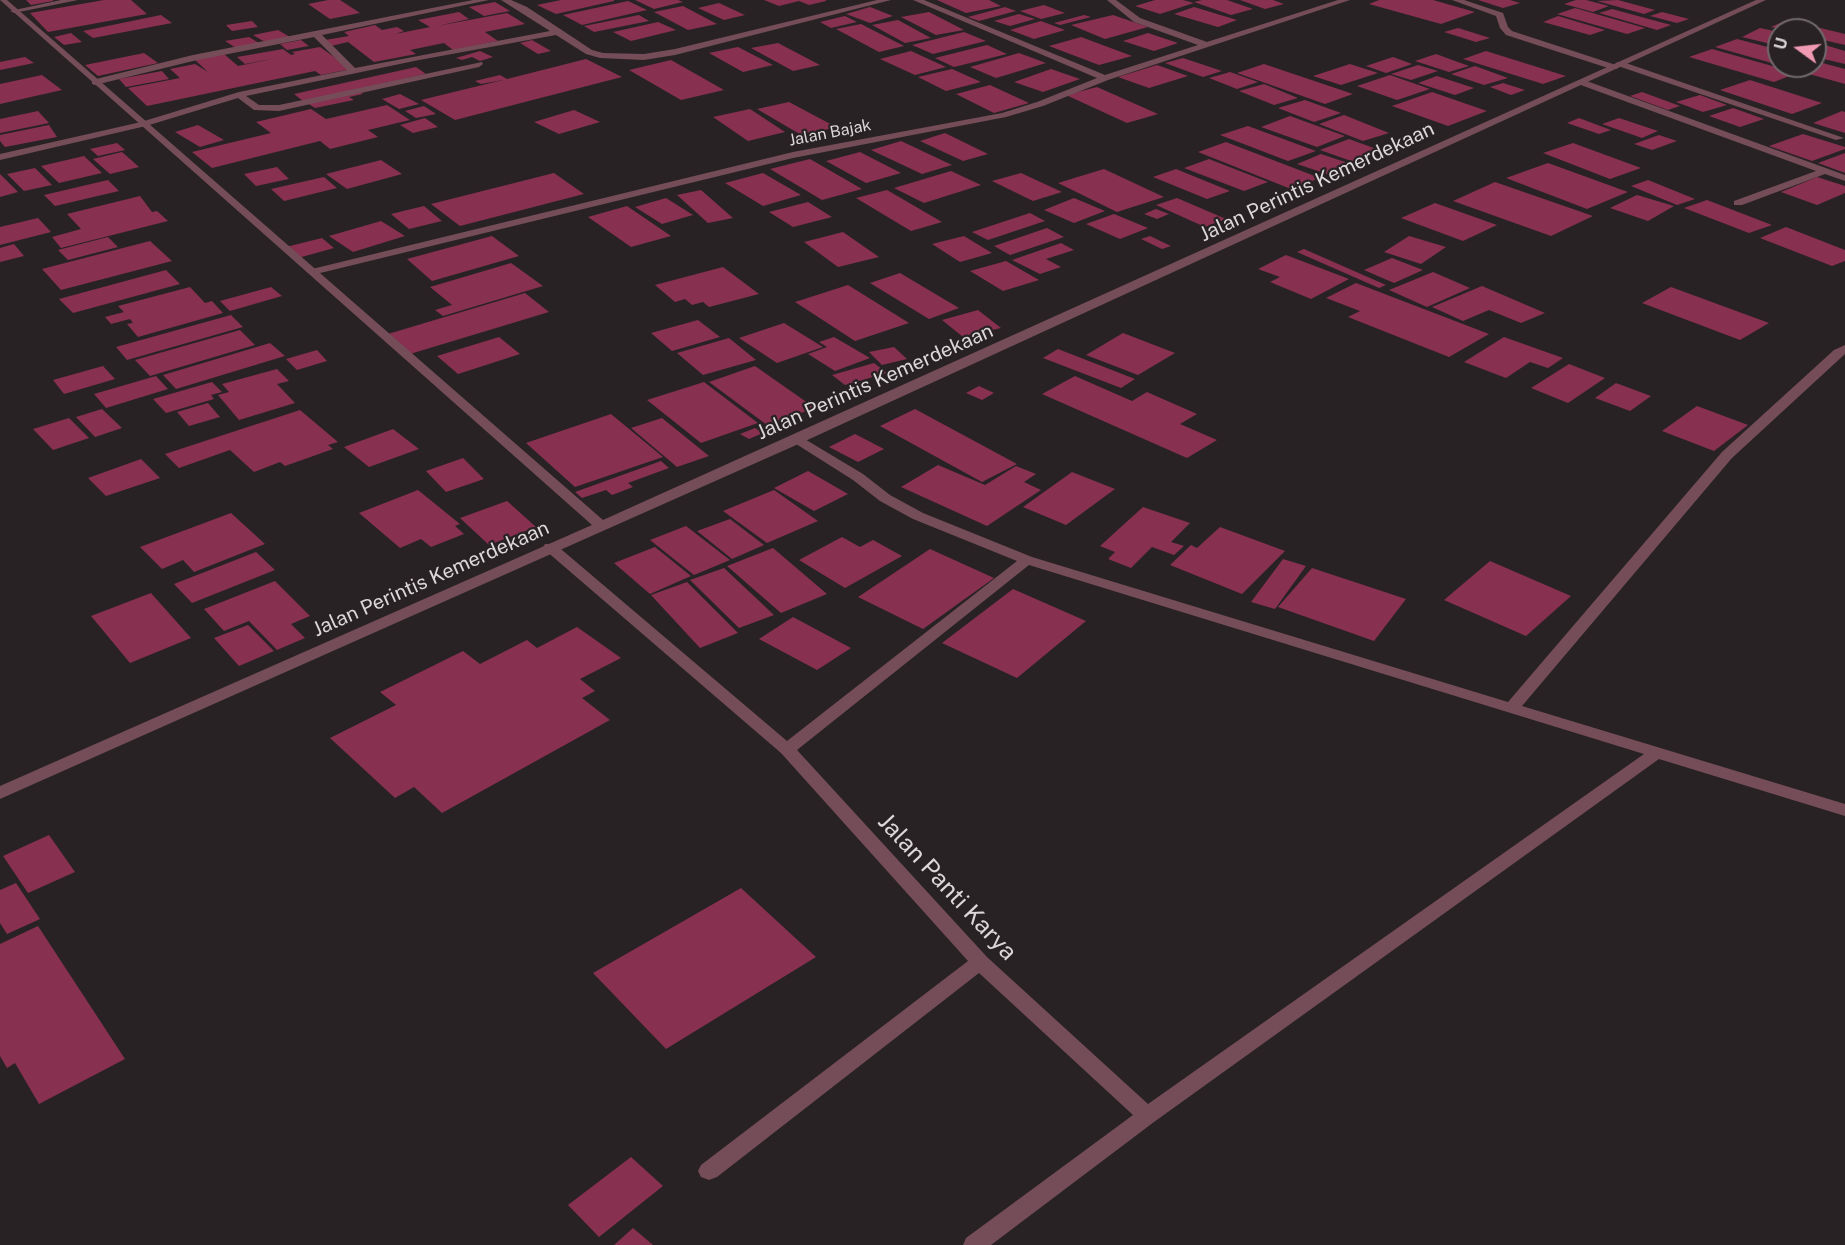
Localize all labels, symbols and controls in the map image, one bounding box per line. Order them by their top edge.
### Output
north arrow [1767,18,1827,78]
text: U [1770,36,1792,52]
street label: Jalan Bajak [787,116,873,150]
street label: Jalan Perintis Kemerdekaan [1196,117,1438,247]
street label: Jalan Perintis Kemerdekaan [753,319,997,445]
street label: Jalan Perintis Kemerdekaan [309,516,553,642]
street label: Jalan Panti Karya [872,808,1022,966]

